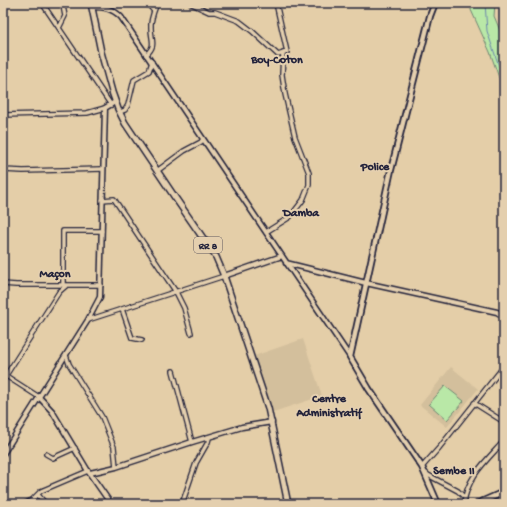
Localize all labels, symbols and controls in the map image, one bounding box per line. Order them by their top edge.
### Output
district label: Boy-Coton [250,54,303,68]
district label: Police [360,161,390,175]
district label: Damba [282,207,320,221]
road number: RR 8 [194,237,222,253]
district label: Maçon [40,268,71,282]
district label: Centre Administratif [296,393,363,421]
district label: Sembe II [433,465,475,479]

